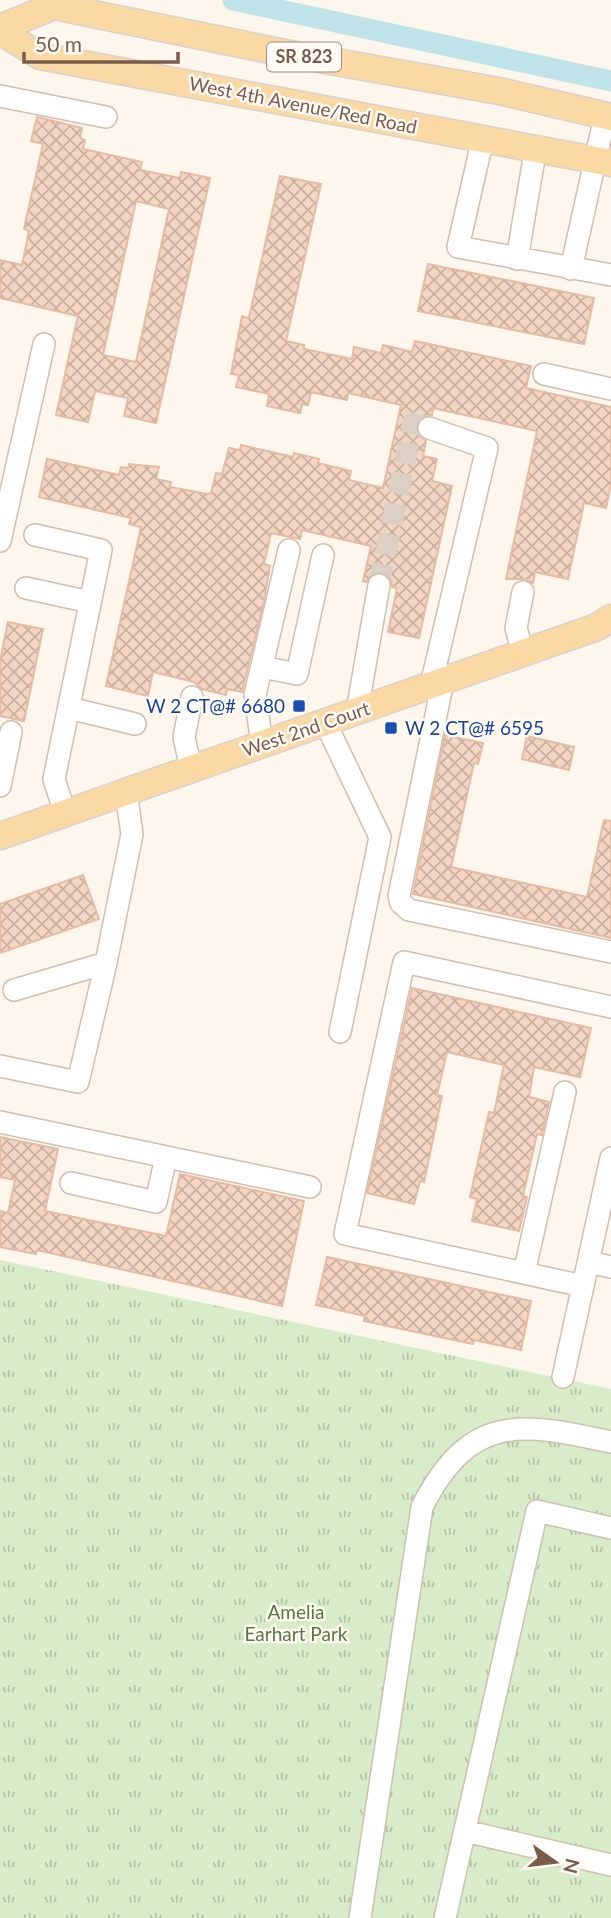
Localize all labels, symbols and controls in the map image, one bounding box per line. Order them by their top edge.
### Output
scale bar [24,21,178,65]
text: 50 m [35,31,82,56]
road number: SR 823 [267,42,341,72]
street label: West 4th Avenue/Red Road [187,71,419,138]
place label: W 2 CT@# 6680 [146,694,285,717]
street label: West 2nd Court [239,696,373,761]
marker: W 2 CT@# 6680 [291,698,307,714]
place label: W 2 CT@# 6595 [405,716,544,739]
marker: W 2 CT@# 6595 [383,720,399,736]
park label: Amelia Earhart Park [245,1600,348,1645]
north arrow [520,1827,590,1897]
text: N [559,1856,585,1876]

